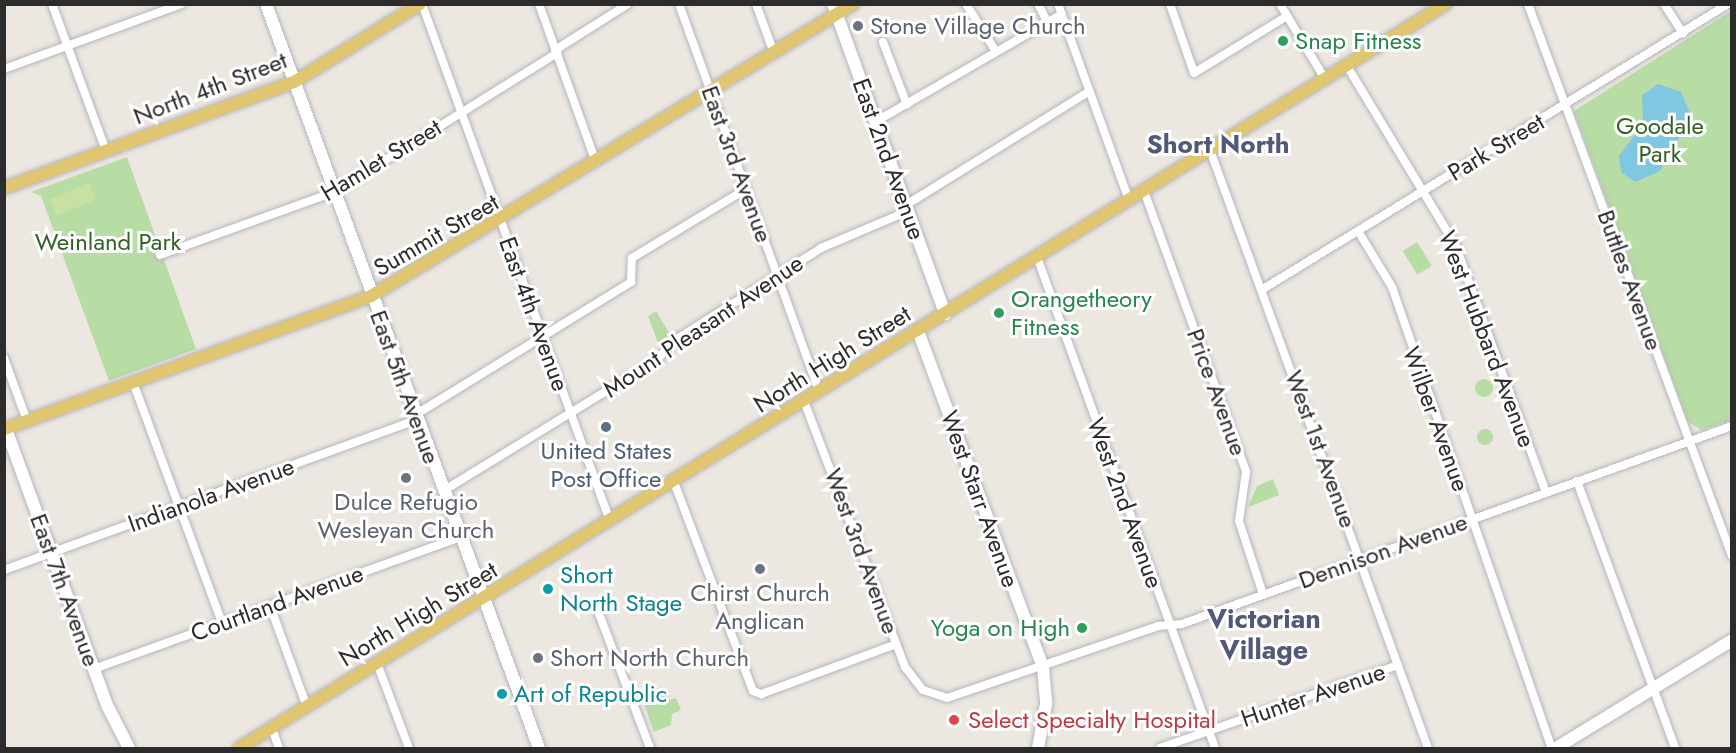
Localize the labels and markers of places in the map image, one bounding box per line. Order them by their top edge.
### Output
place label: Stone Village Church [870,12,1086,40]
marker: Stone Village Church [851,19,865,33]
place label: Snap Fitness [1295,27,1421,55]
marker: Snap Fitness [1276,34,1290,48]
place label: Orangetheory Fitness [1011,285,1152,341]
marker: Orangetheory Fitness [992,306,1006,320]
marker: United States Post Office [599,420,613,434]
place label: United States Post Office [540,437,672,493]
marker: Dulce Refugio Wesleyan Church [399,471,413,485]
place label: Dulce Refugio Wesleyan Church [318,488,494,544]
place label: Short North Stage [560,561,682,617]
marker: Chirst Church Anglican [753,562,767,576]
place label: Chirst Church Anglican [690,579,830,635]
marker: Short North Stage [541,582,555,596]
place label: Yoga on High [931,614,1070,642]
marker: Yoga on High [1075,621,1089,635]
place label: Short North Church [550,644,749,672]
marker: Short North Church [531,651,545,665]
place label: Art of Republic [514,680,667,708]
marker: Art of Republic [495,687,509,701]
place label: Select Specialty Hospital [968,706,1216,734]
marker: Select Specialty Hospital [945,711,963,729]

